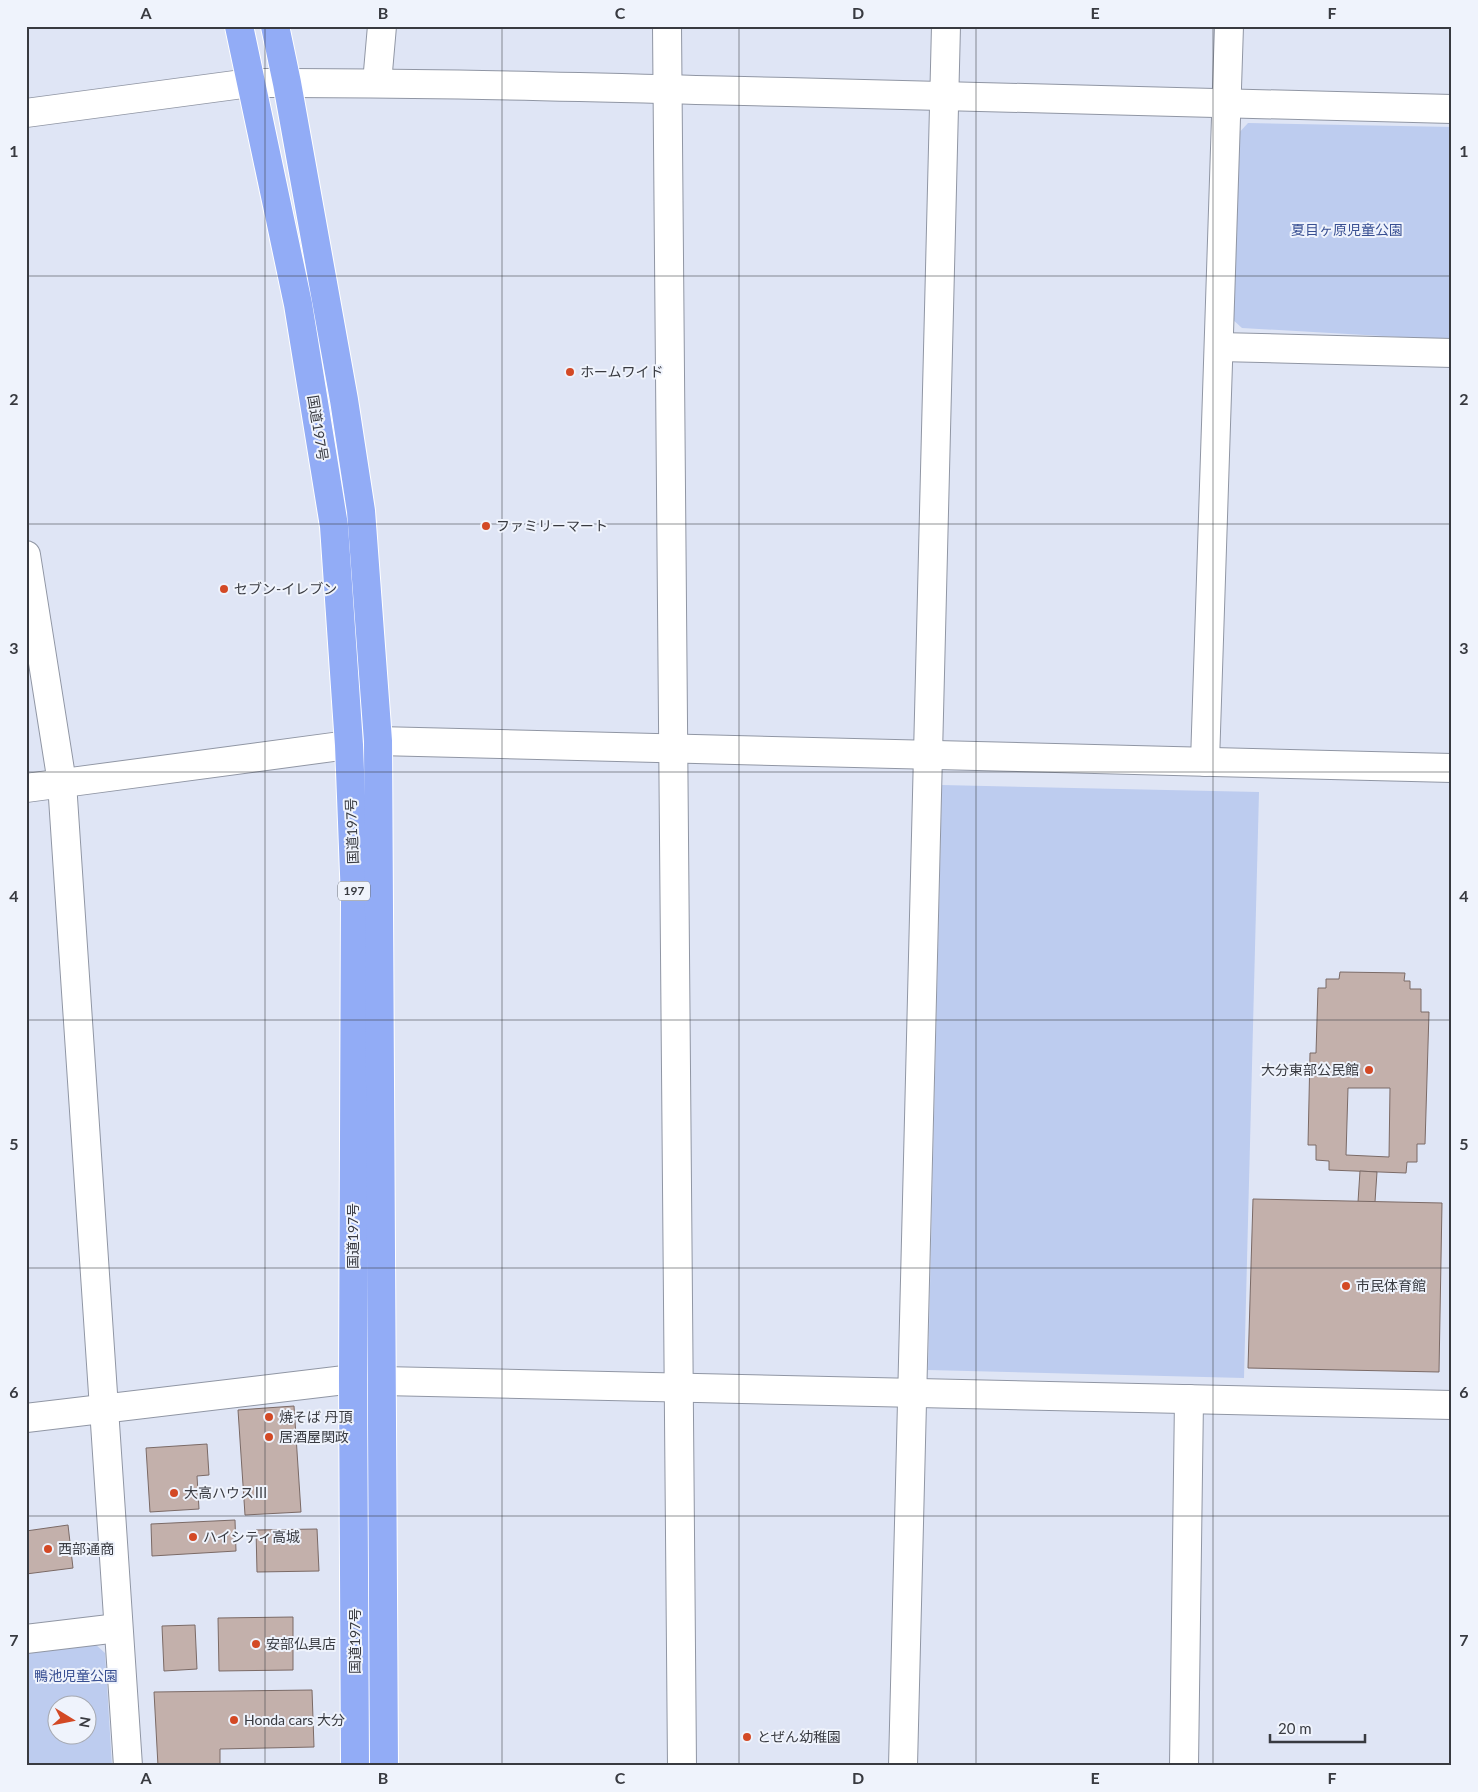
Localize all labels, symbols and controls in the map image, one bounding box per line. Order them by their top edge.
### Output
text: A [139,3,152,22]
text: B [378,3,388,22]
text: C [615,3,626,22]
text: D [852,3,864,22]
text: E [1090,3,1100,22]
text: F [1327,3,1337,22]
text: 1 [9,141,19,160]
text: 1 [1459,141,1469,160]
park label: 夏目ヶ原児童公園 [1291,221,1403,238]
place label: ホームワイド [580,363,664,380]
marker: ホームワイド [564,366,576,378]
text: 2 [9,389,19,408]
text: 2 [1459,389,1469,408]
street label: 国道197号 [305,394,332,462]
place label: ファミリーマート [496,517,608,534]
marker: ファミリーマート [480,520,492,532]
place label: セブン-イレブン [234,580,337,597]
marker: セブン-イレブン [218,583,230,595]
text: 3 [9,638,19,657]
text: 3 [1459,638,1469,657]
street label: 国道197号 [342,798,361,864]
road number: 197 [338,881,370,900]
text: 4 [9,886,19,905]
text: 4 [1459,886,1469,905]
place label: 大分東部公民館 [1261,1061,1359,1078]
marker: 大分東部公民館 [1363,1064,1375,1076]
text: 5 [9,1134,19,1153]
text: 5 [1459,1134,1469,1153]
street label: 国道197号 [344,1203,361,1269]
place label: 市民体育館 [1356,1277,1426,1294]
marker: 市民体育館 [1340,1280,1352,1292]
text: 6 [9,1382,19,1401]
text: 6 [1459,1382,1469,1401]
place label: 焼そば 丹頂 [279,1408,353,1425]
marker: 焼そば 丹頂 [263,1411,275,1423]
place label: 居酒屋関政 [279,1428,349,1445]
marker: 居酒屋関政 [263,1431,275,1443]
place label: 大高ハウスⅢ [184,1484,268,1501]
marker: 大高ハウスⅢ [168,1487,180,1499]
place label: ハイシティ高城 [203,1528,300,1545]
marker: ハイシティ高城 [187,1531,199,1543]
place label: 西部通商 [58,1540,114,1557]
marker: 西部通商 [42,1543,54,1555]
street label: 国道197号 [346,1608,363,1674]
text: 7 [9,1630,19,1649]
text: 7 [1459,1630,1469,1649]
place label: 安部仏具店 [266,1635,336,1652]
marker: 安部仏具店 [250,1638,262,1650]
park label: 鴨池児童公園 [34,1667,118,1684]
north arrow [48,1694,98,1744]
place label: Honda cars 大分 [244,1711,345,1728]
scale bar [1270,1712,1366,1744]
marker: Honda cars 大分 [228,1714,240,1726]
text: N [76,1716,95,1729]
text: 20 m [1278,1719,1312,1737]
place label: とぜん幼稚園 [757,1728,841,1745]
marker: とぜん幼稚園 [741,1731,753,1743]
text: A [139,1768,152,1787]
text: B [378,1768,388,1787]
text: C [615,1768,626,1787]
text: D [852,1768,864,1787]
text: E [1090,1768,1100,1787]
text: F [1327,1768,1337,1787]

